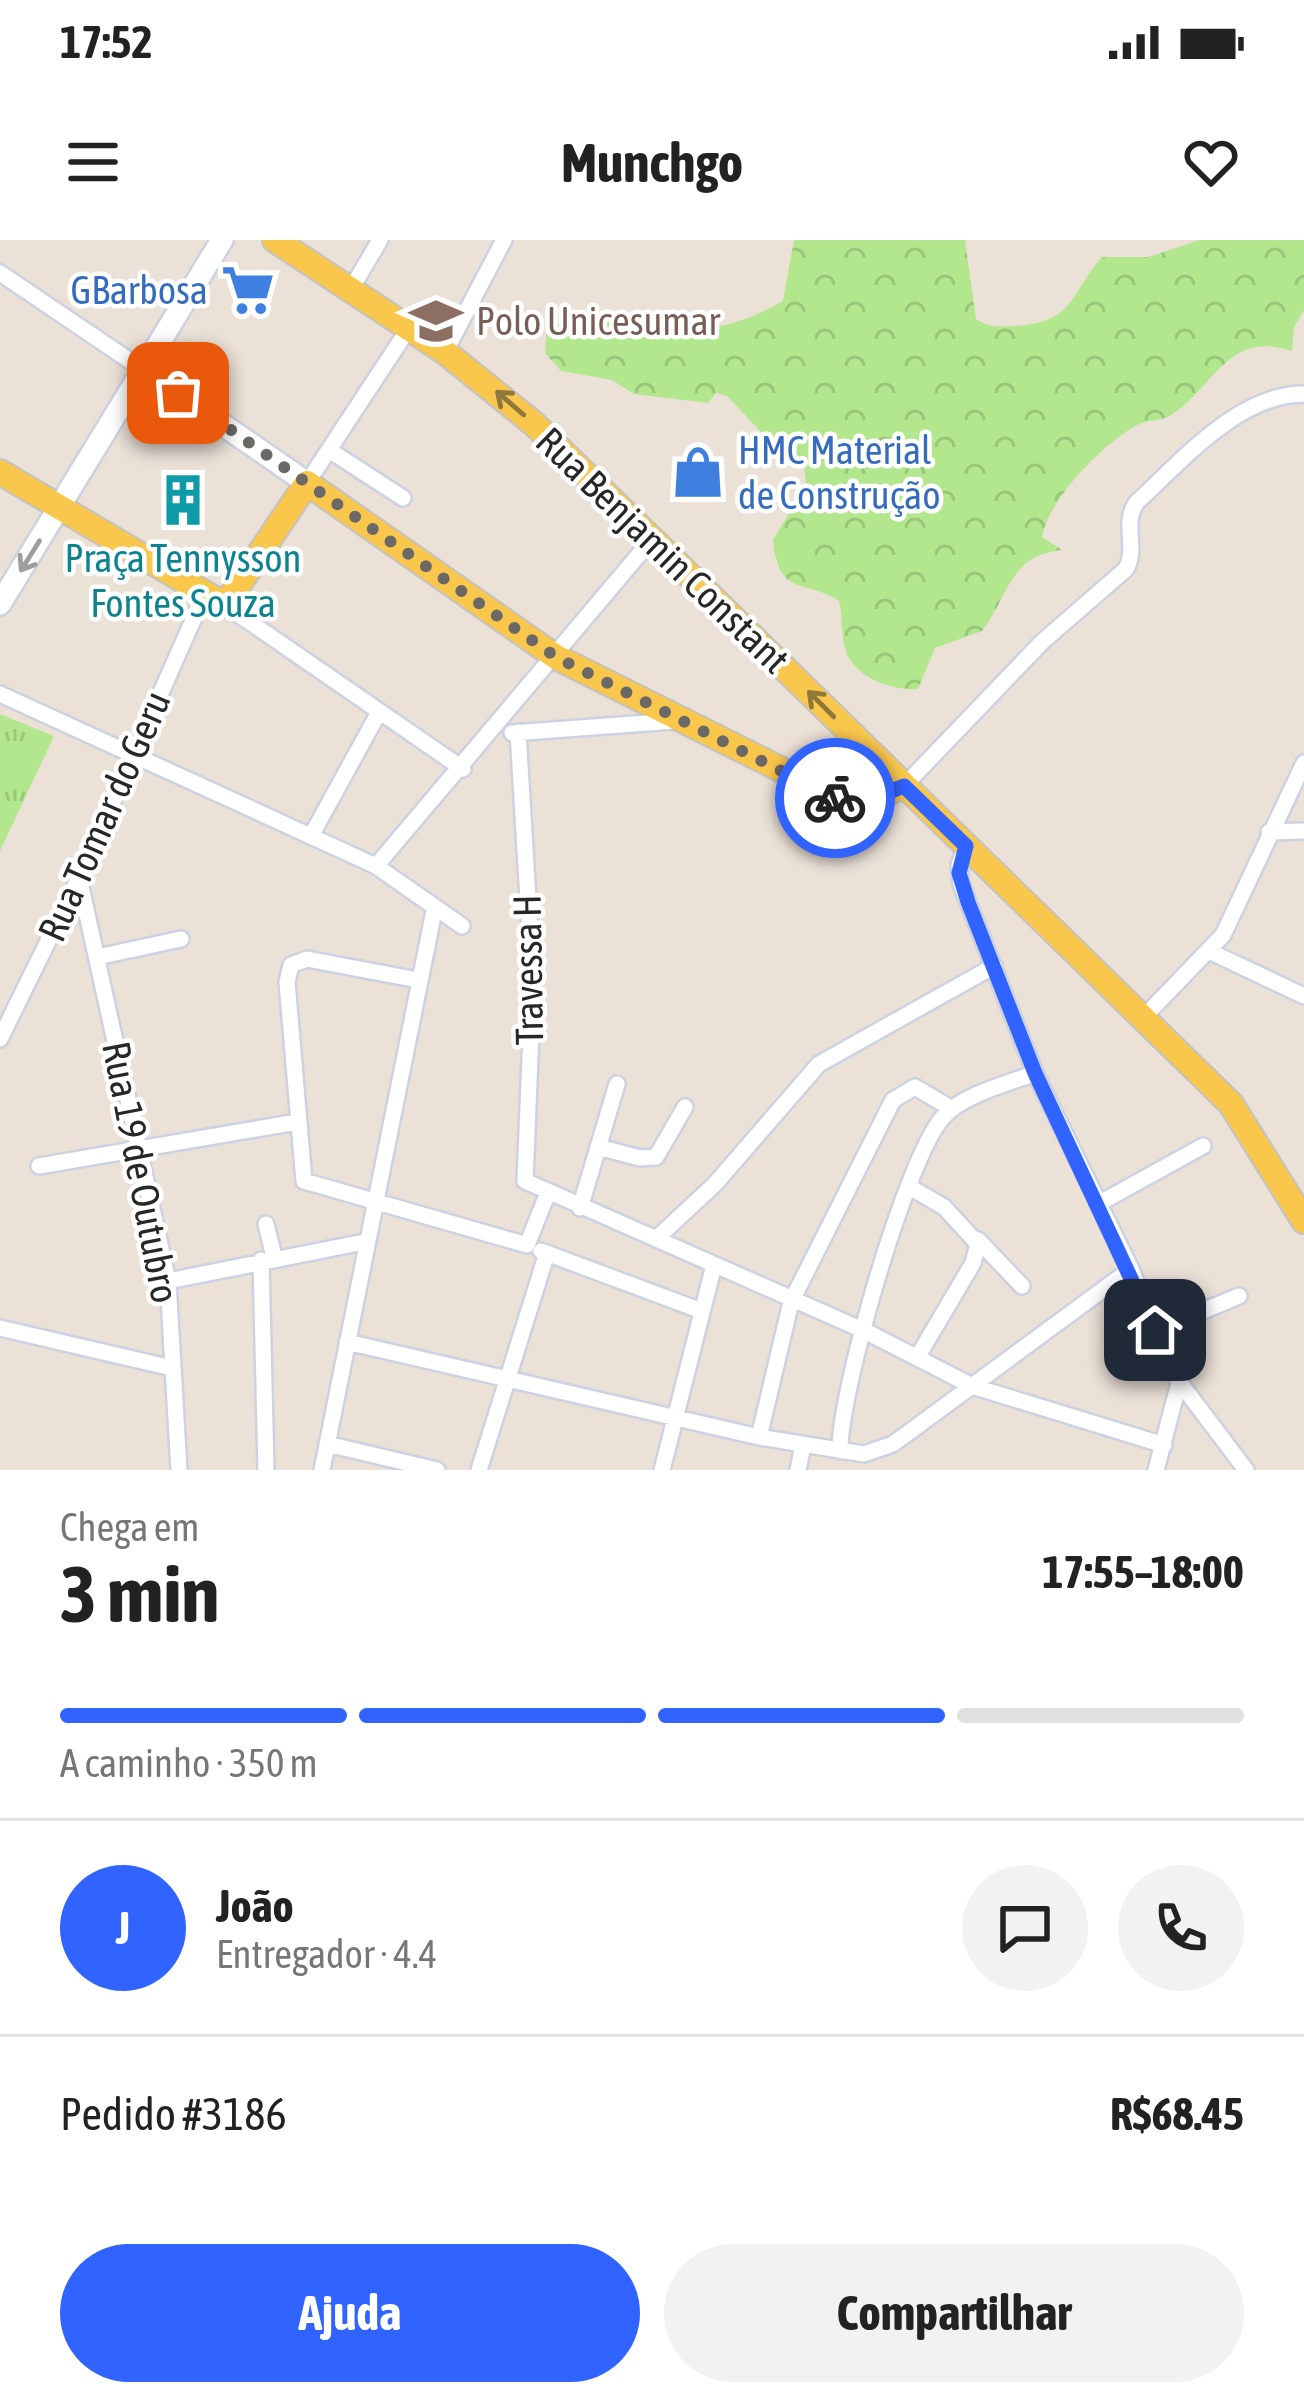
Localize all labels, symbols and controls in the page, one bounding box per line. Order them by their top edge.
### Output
text: 17:52 [60,16,153,68]
icon: menu [60,129,126,195]
icon: heart [1178,129,1244,195]
text: Munchgo [561,132,743,193]
supermarket icon: GBarbosa [219,261,277,319]
place label: GBarbosa [70,268,208,312]
school or university icon: Polo Unicesumar [407,292,465,350]
place label: Polo Unicesumar [476,299,721,343]
pin [127,342,229,444]
icon: bag [145,360,211,426]
one-way arrow [495,390,526,418]
street label: Rua Benjamin Constant [528,418,798,682]
place label: HMC Material de Construção [738,428,941,517]
shop icon: HMC Material de Construção [669,443,727,501]
building icon: Praça Tennysson Fontes Souza [154,471,212,529]
place label: Praça Tennysson Fontes Souza [64,536,302,625]
one-way arrow [18,538,43,572]
street label: Rua Tomar do Geru [29,684,179,948]
one-way arrow [807,690,836,718]
courier [775,738,895,858]
icon: bike [802,765,868,831]
street label: Travessa H [505,894,551,1046]
street label: Rua 19 de Outubro [94,1038,188,1306]
pin [1104,1279,1206,1381]
icon: home [1122,1297,1188,1363]
text: Chega em [60,1505,199,1549]
text: 17:55–18:00 [1042,1546,1244,1598]
text: 3 min [60,1549,219,1639]
text: A caminho · 350 m [60,1741,318,1785]
button: chat [962,1865,1088,1991]
button: phone [1118,1865,1244,1991]
text: João [216,1880,294,1932]
text: J [116,1902,130,1954]
text: Entregador · 4.4 [216,1932,437,1976]
text: Pedido #3186 [60,2088,287,2140]
text: R$68.45 [1110,2088,1244,2140]
button: Ajuda [60,2244,640,2382]
button: Compartilhar [664,2244,1244,2382]

